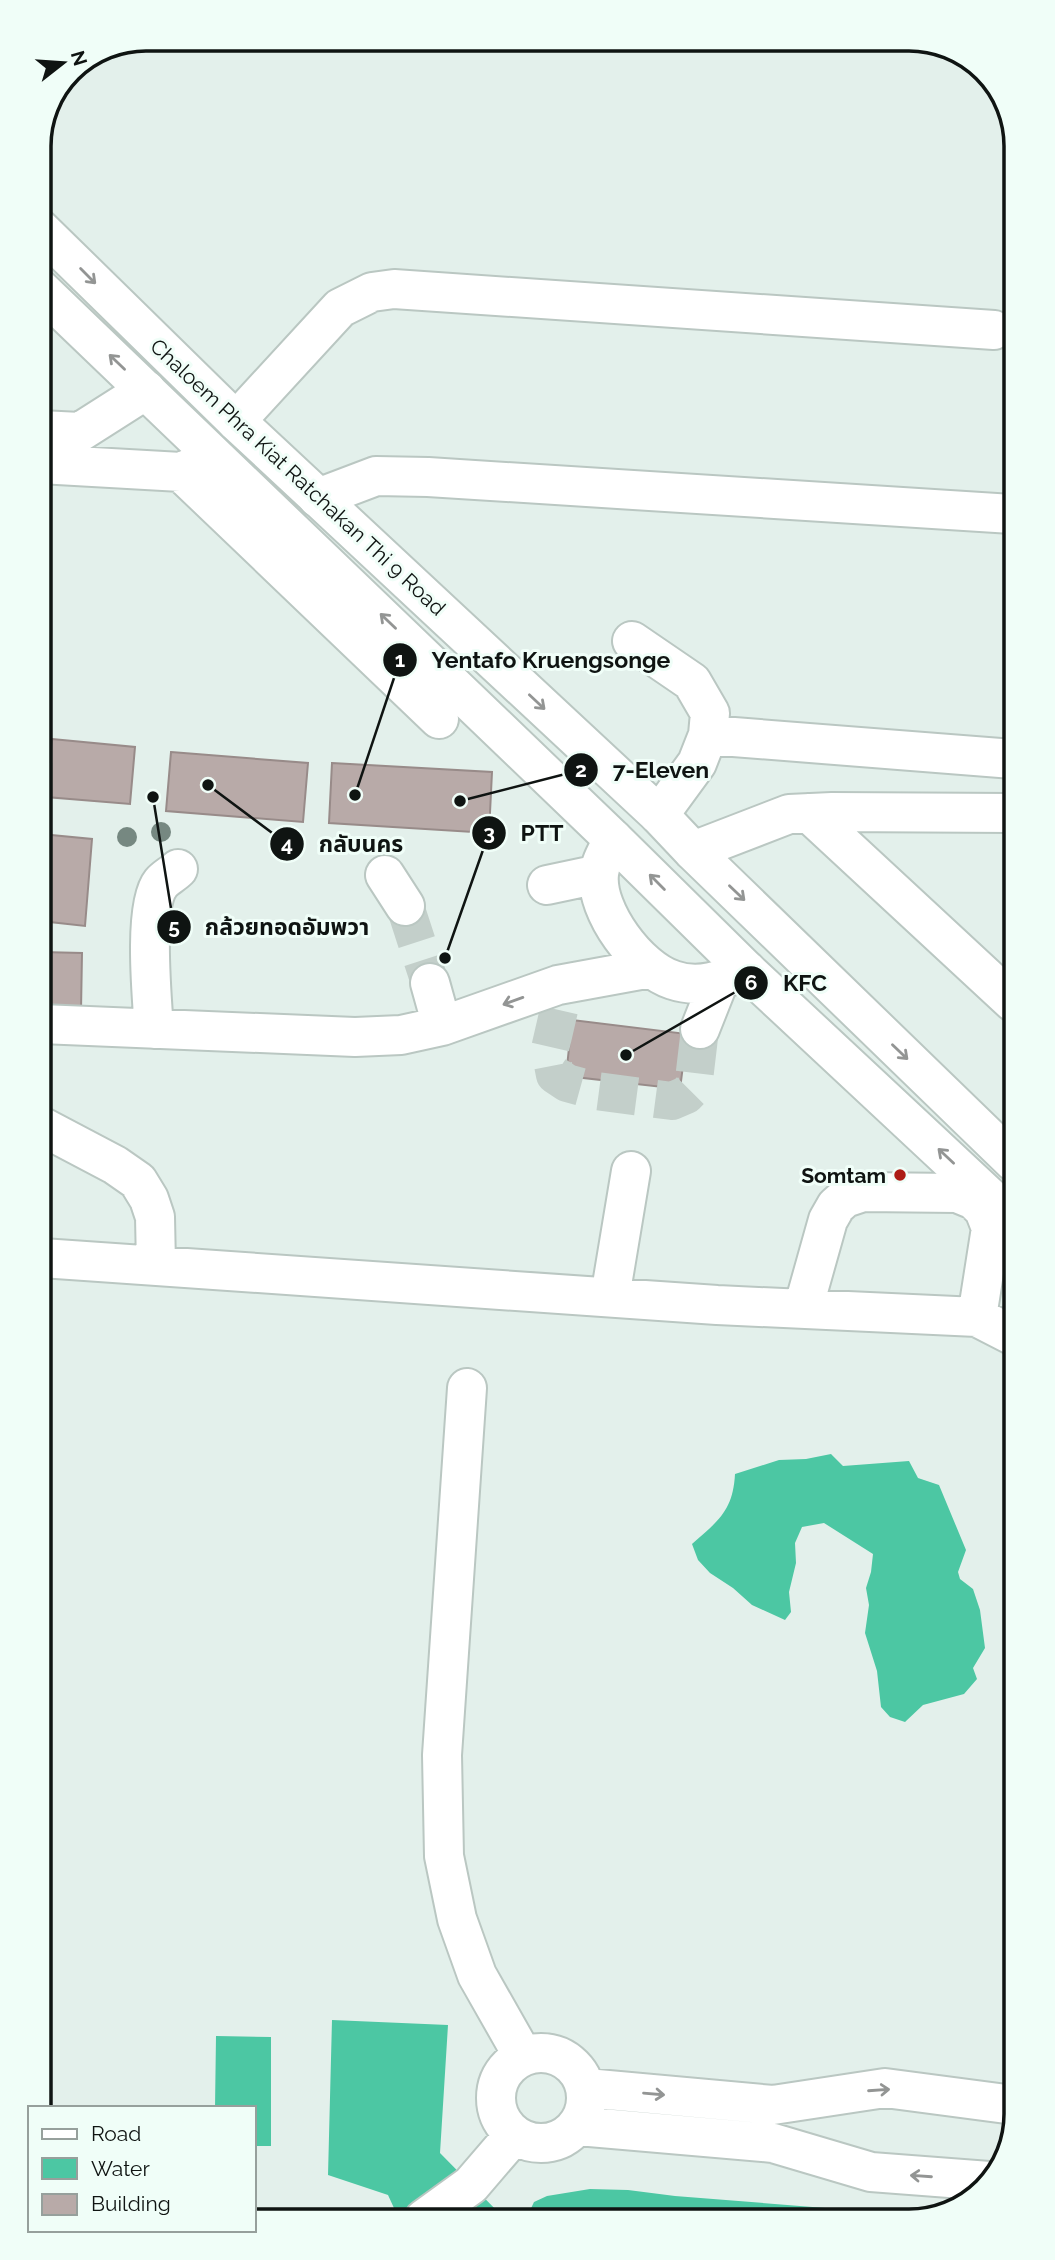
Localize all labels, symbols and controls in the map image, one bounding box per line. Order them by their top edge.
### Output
north arrow [28,28,98,98]
text: N [67,48,92,68]
one-way arrow [79,267,96,284]
street label: Chaloem Phra Kiat Ratchakan Thi 9 Road [145,333,451,621]
one-way arrow [109,354,126,371]
one-way arrow [380,613,397,630]
callout: Yentafo Kruengsonge [383,638,684,682]
text: Yentafo Kruengsonge [432,646,671,673]
text: 1 [395,647,405,672]
one-way arrow [528,693,545,710]
callout: 7-Eleven [564,748,723,792]
text: 7-Eleven [613,756,709,783]
text: 2 [575,757,587,782]
callout: PTT [471,811,577,855]
text: PTT [521,819,563,846]
text: 3 [483,820,495,845]
callout: กลับนคร [270,822,417,866]
text: กลับนคร [319,830,403,857]
text: 4 [281,831,293,856]
one-way arrow [649,873,666,890]
one-way arrow [728,885,745,902]
callout: กล้วยทอดอัมพวา [156,905,384,949]
text: กล้วยทอดอัมพวา [205,913,369,940]
text: 5 [168,914,180,939]
callout: KFC [734,961,841,1005]
text: KFC [783,969,827,996]
text: 6 [745,970,757,995]
one-way arrow [503,996,525,1008]
one-way arrow [891,1043,908,1060]
one-way arrow [938,1148,955,1165]
place label: Somtam [801,1163,886,1188]
marker: Somtam [892,1167,908,1183]
one-way arrow [868,2083,890,2096]
one-way arrow [642,2088,664,2101]
legend [28,2106,256,2232]
text: Road [91,2121,141,2146]
text: Water [91,2156,150,2181]
one-way arrow [910,2169,933,2182]
text: Building [91,2191,171,2216]

